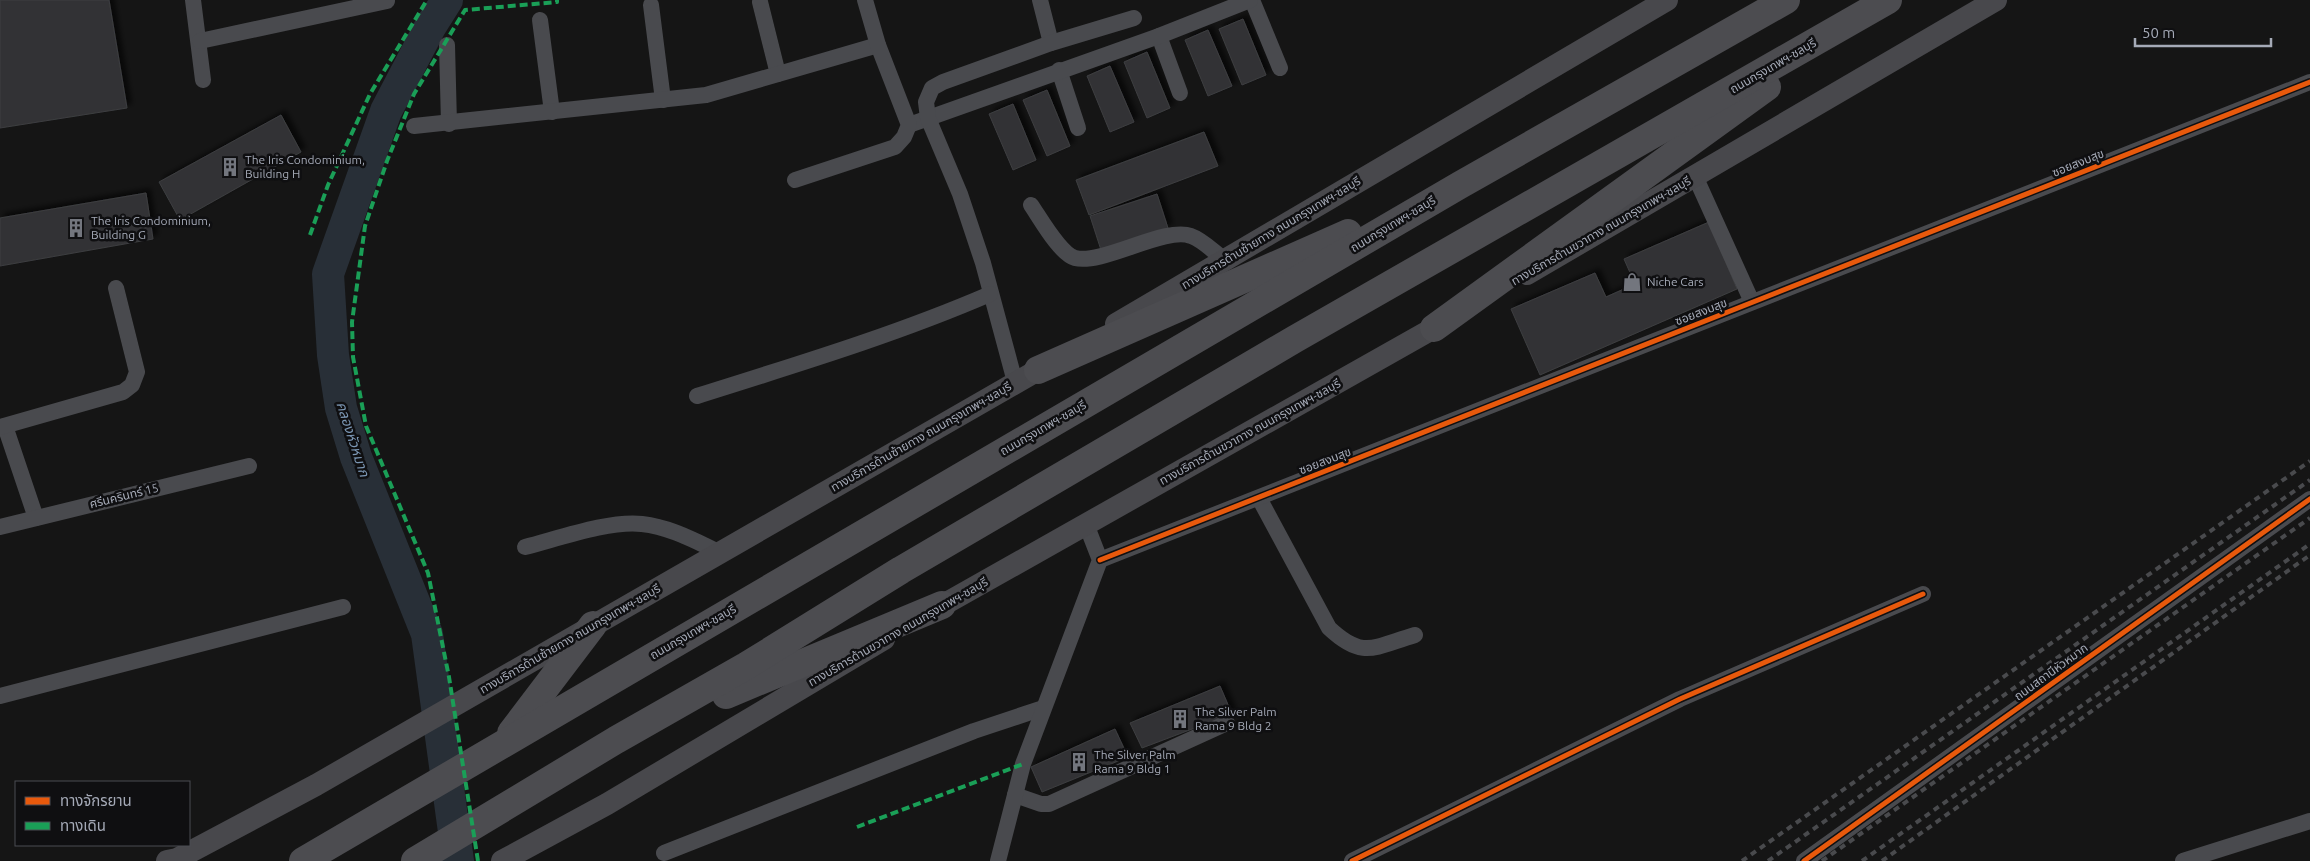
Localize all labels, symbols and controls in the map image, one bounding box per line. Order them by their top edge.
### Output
scale bar [2135,15,2271,47]
text: 50 m [2142,24,2175,41]
street label: ถนนกรุงเทพฯ-ชลบุรี [1728,36,1819,96]
street label: ซอยสงบสุข [2050,146,2106,180]
place label: The Iris Condominium, Building H [245,153,365,180]
building icon: The Iris Condominium, Building H [219,156,241,178]
street label: ทางบริการด้านซ้ายทาง ถนนกรุงเทพฯ-ชลบุรี [1179,174,1363,292]
street label: ทางบริการด้านขวาทาง ถนนกรุงเทพฯ-ชลบุรี [1509,174,1693,288]
street label: ถนนกรุงเทพฯ-ชลบุรี [1348,193,1438,255]
place label: The Iris Condominium, Building G [91,214,211,241]
building icon: The Iris Condominium, Building G [65,217,87,239]
shop icon: Niche Cars [1621,271,1643,293]
place label: Niche Cars [1647,275,1704,288]
street label: ซอยสงบสุข [1673,296,1729,328]
street label: ทางบริการด้านขวาทาง ถนนกรุงเทพฯ-ชลบุรี [1157,376,1343,488]
street label: ทางบริการด้านซ้ายทาง ถนนกรุงเทพฯ-ชลบุรี [828,379,1014,495]
street label: ถนนกรุงเทพฯ-ชลบุรี [998,398,1089,458]
water label: คลองหัวหมาก [333,399,373,479]
street label: ซอยสงบสุข [1297,445,1353,477]
street label: ศรีนครินทร์ 15 [88,481,160,510]
street label: ทางบริการด้านขวาทาง ถนนกรุงเทพฯ-ชลบุรี [806,575,990,689]
street label: ทางบริการด้านซ้ายทาง ถนนกรุงเทพฯ-ชลบุรี [477,581,663,697]
street label: ถนนกรุงเทพฯ-ชลบุรี [648,602,739,662]
street label: ถนนสถานีหัวหมาก [2011,641,2090,703]
place label: The Silver Palm Rama 9 Bldg 2 [1195,705,1277,732]
building icon: The Silver Palm Rama 9 Bldg 2 [1169,708,1191,730]
place label: The Silver Palm Rama 9 Bldg 1 [1094,748,1176,775]
building icon: The Silver Palm Rama 9 Bldg 1 [1068,751,1090,773]
legend [15,781,190,846]
text: ทางจักรยาน [60,792,132,809]
text: ทางเดิน [60,817,106,834]

